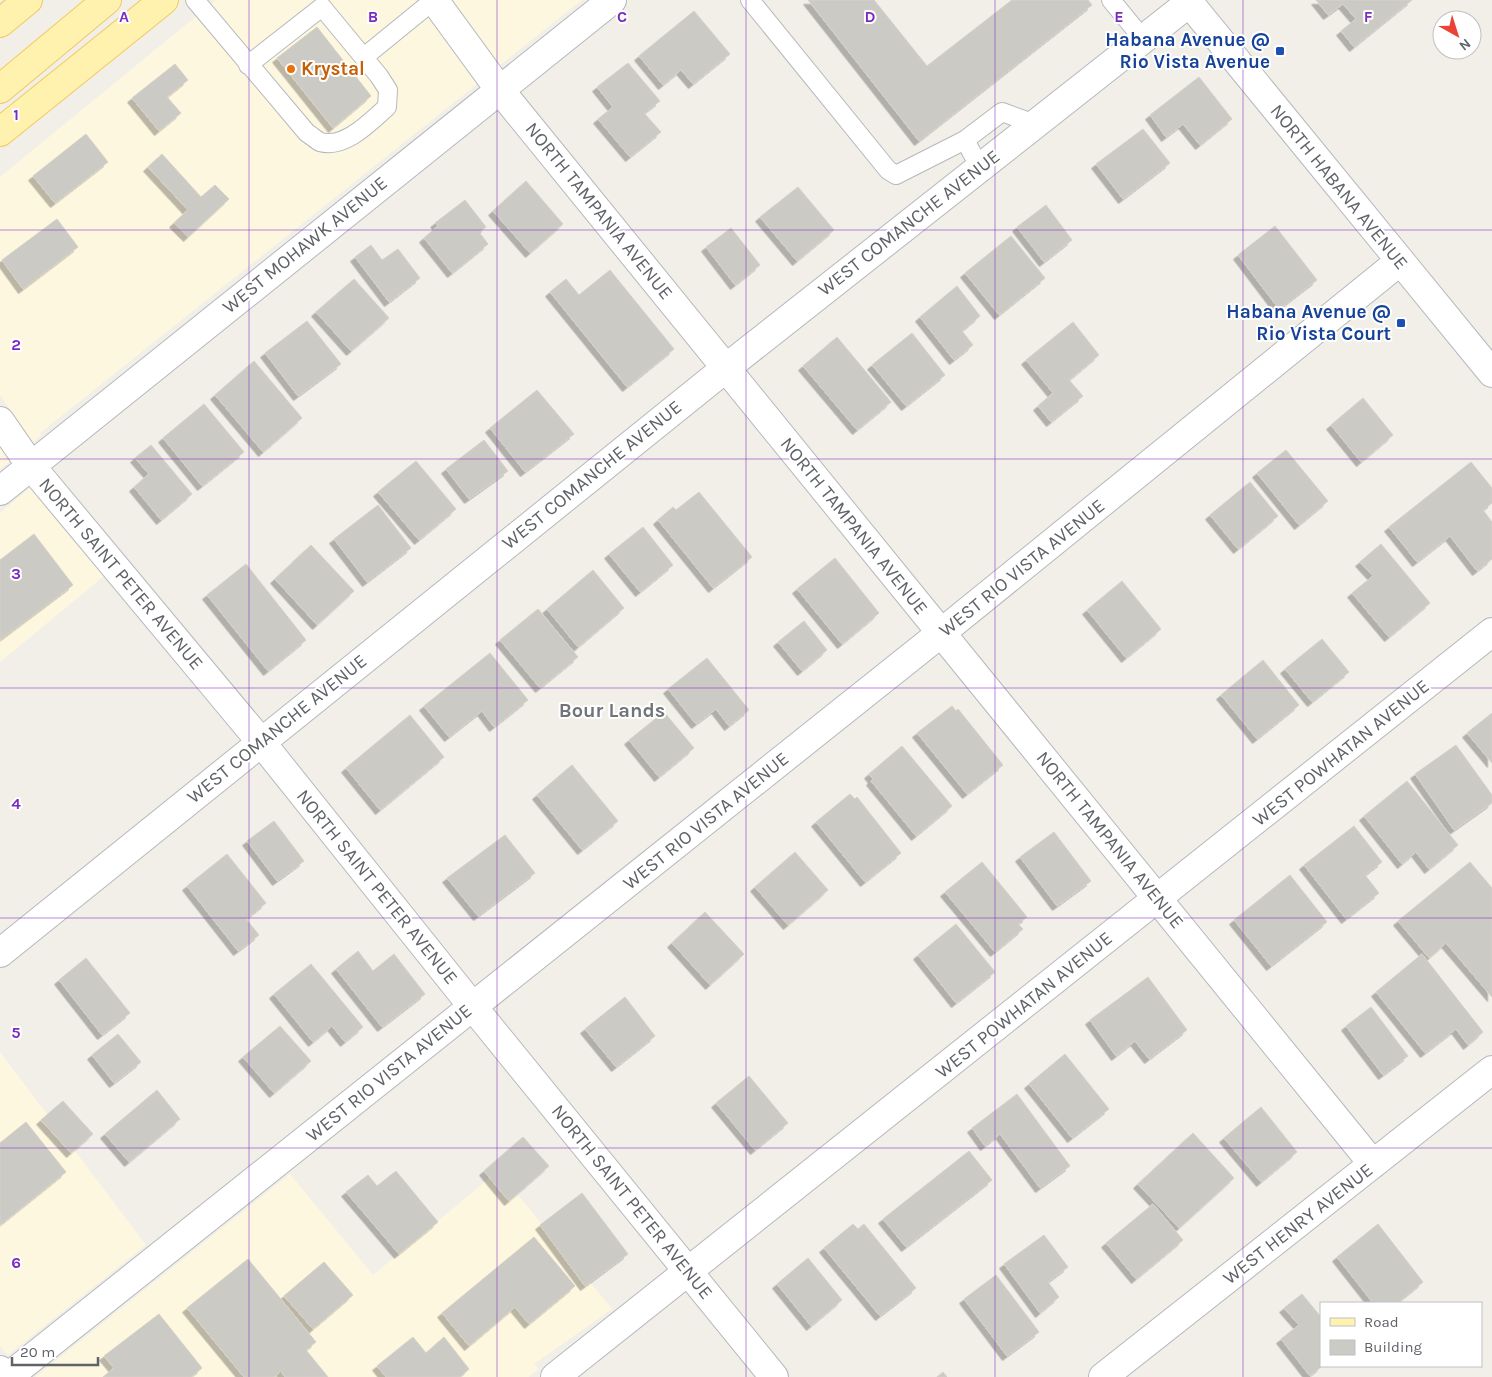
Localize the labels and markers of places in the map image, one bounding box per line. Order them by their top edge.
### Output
place label: Habana Avenue @ Rio Vista Avenue [1105,29,1270,73]
marker: Habana Avenue @ Rio Vista Avenue [1274,45,1286,57]
place label: Krystal [301,58,365,80]
marker: Krystal [285,63,297,75]
place label: Habana Avenue @ Rio Vista Court [1226,301,1391,345]
marker: Habana Avenue @ Rio Vista Court [1395,317,1407,329]

